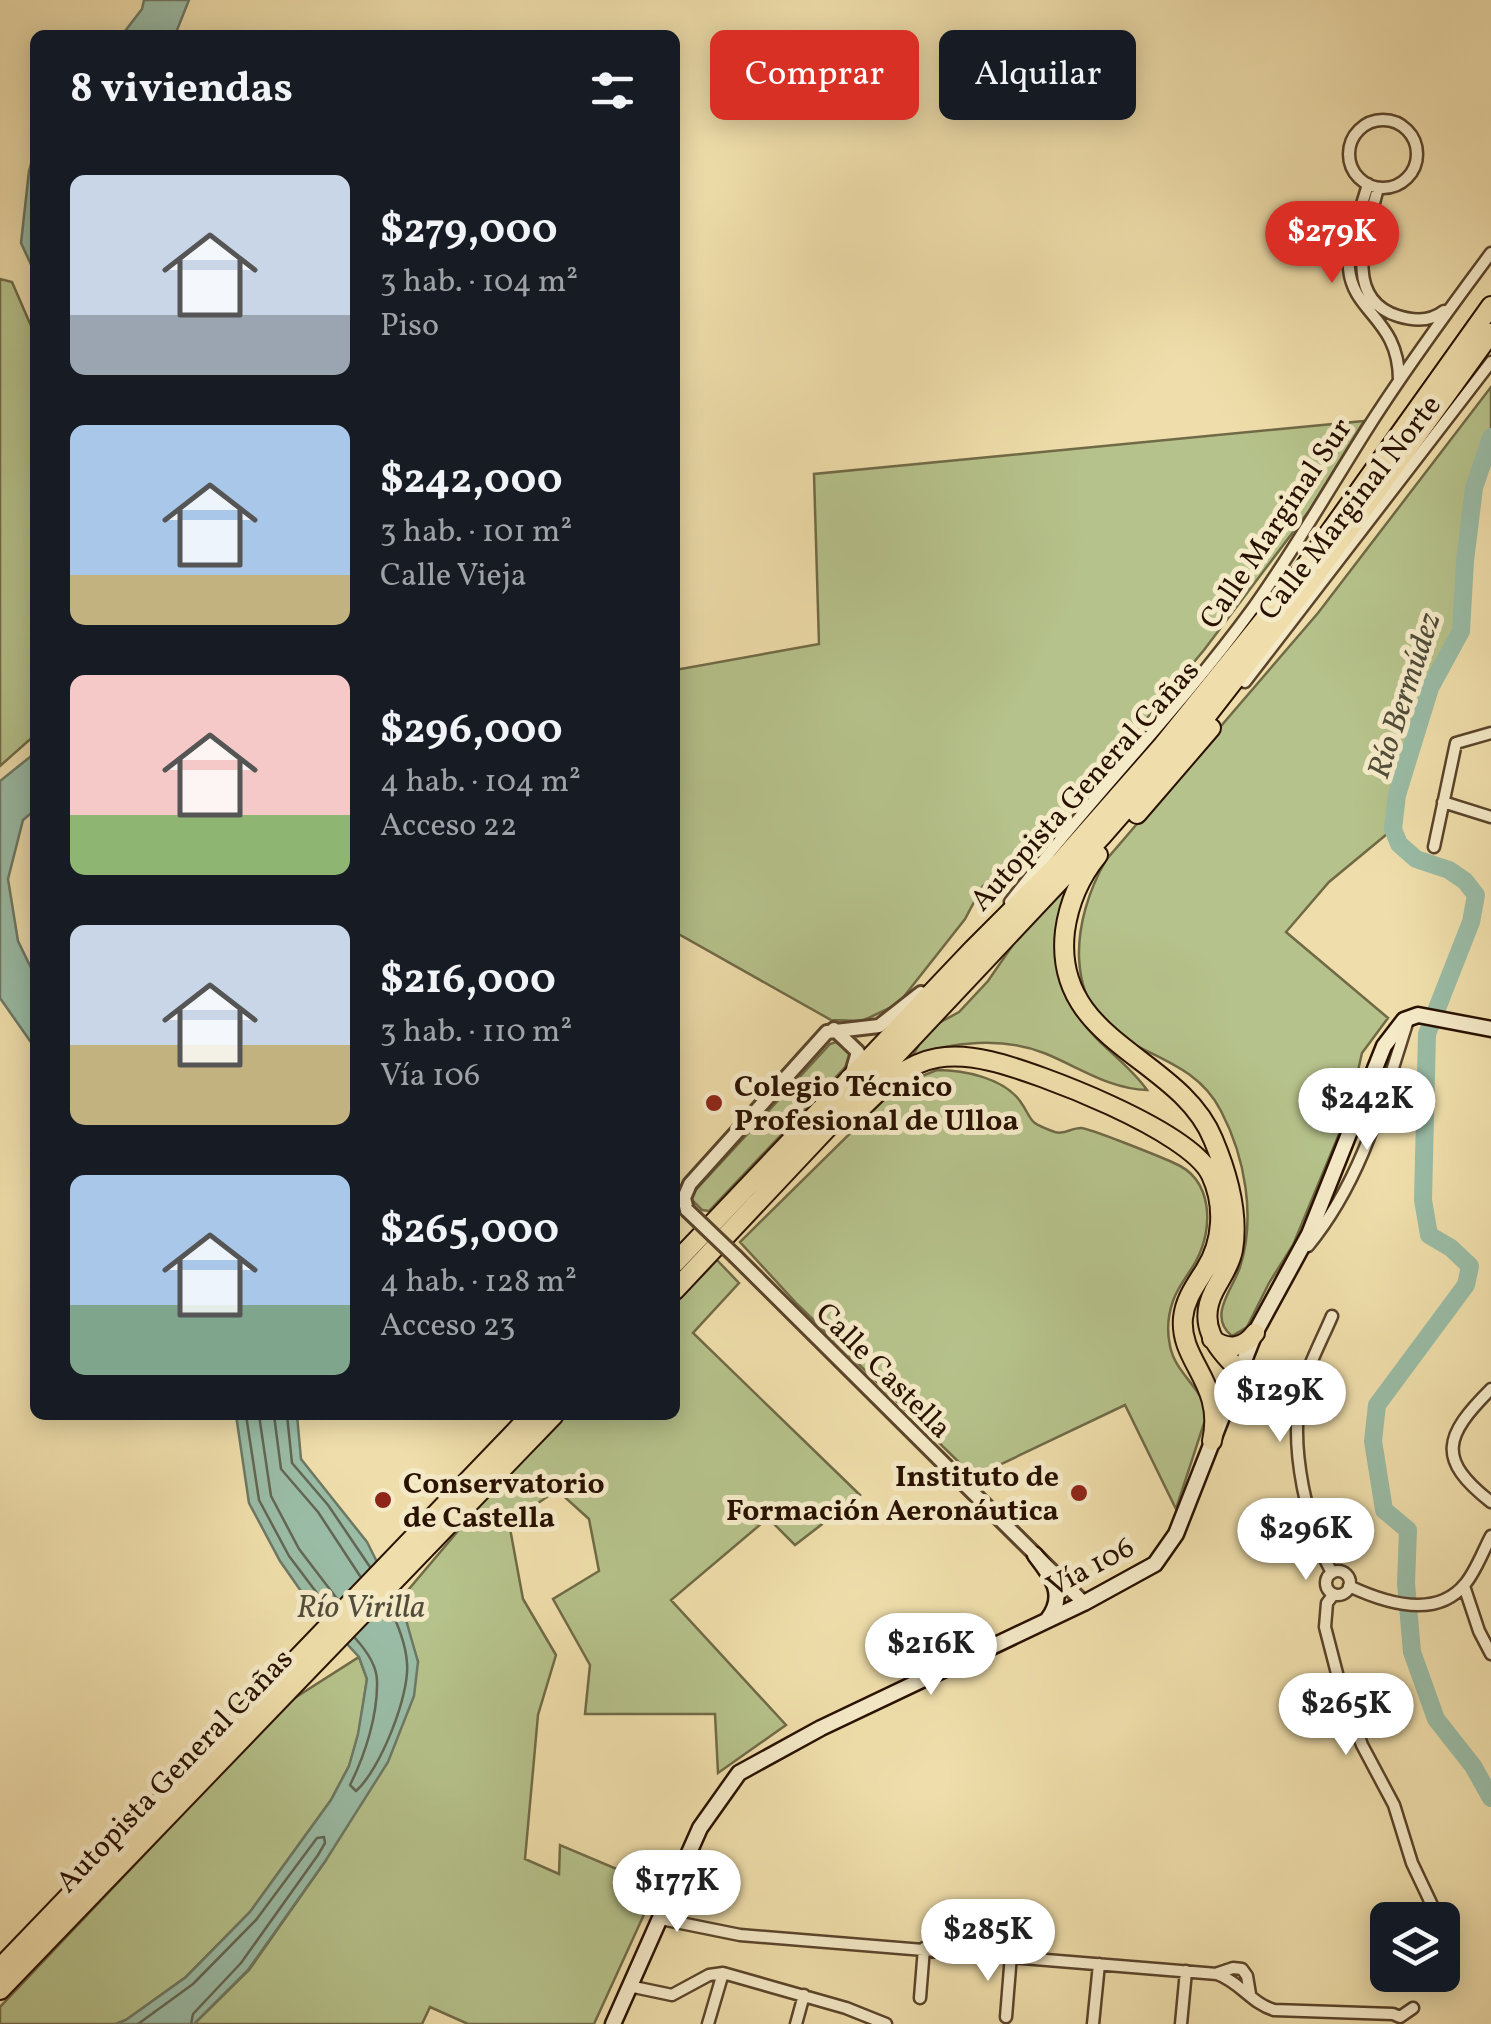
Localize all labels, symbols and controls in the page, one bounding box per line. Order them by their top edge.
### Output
chip: Comprar [710,30,919,120]
chip: Alquilar [939,30,1136,120]
text: 8 viviendas [70,61,293,120]
icon: filters [585,63,640,118]
pin: $279K [1262,201,1402,286]
text: $279,000 [380,202,558,261]
text: $279K [1287,211,1377,255]
icon: home [150,215,270,335]
text: 3 hab. · 104 m² [380,261,578,305]
text: Piso [380,305,439,349]
street label: Calle Marginal Norte [1249,387,1452,630]
street label: Calle Marginal Sur [1190,410,1363,638]
text: $242,000 [380,452,563,511]
icon: home [150,465,270,585]
text: 3 hab. · 101 m² [380,511,572,555]
text: Calle Vieja [380,555,527,599]
water label: Río Bermúdez [1358,607,1453,785]
street label: Autopista General Cañas [961,651,1210,921]
text: $296,000 [380,702,563,761]
icon: home [150,715,270,835]
text: 4 hab. · 104 m² [380,761,581,805]
text: Acceso 22 [380,805,517,849]
text: $216,000 [380,952,556,1011]
icon: home [150,965,270,1085]
text: 3 hab. · 110 m² [380,1011,572,1055]
text: Vía 106 [380,1055,480,1099]
place label: Colegio Técnico Profesional de Ulloa [734,1067,1019,1143]
pin: $242K [1297,1068,1437,1153]
text: $242K [1320,1078,1414,1122]
marker: Colegio Técnico Profesional de Ulloa [703,1092,725,1114]
text: $265,000 [380,1202,559,1261]
icon: home [150,1215,270,1335]
text: 4 hab. · 128 m² [380,1261,577,1305]
street label: Calle Castella [805,1294,960,1449]
text: Acceso 23 [380,1305,515,1349]
pin: $129K [1210,1360,1350,1445]
text: $129K [1236,1370,1324,1414]
place label: Instituto de Formación Aeronáutica [726,1457,1059,1533]
place label: Conservatorio de Castella [403,1464,605,1540]
marker: Instituto de Formación Aeronáutica [1068,1482,1090,1504]
marker: Conservatorio de Castella [372,1489,394,1511]
pin: $296K [1236,1498,1376,1583]
text: $296K [1259,1508,1353,1552]
street label: Vía 106 [1040,1527,1142,1608]
water label: Río Virilla [297,1587,425,1631]
pin: $216K [861,1613,1001,1698]
text: $216K [887,1623,975,1667]
street label: Autopista General Cañas [47,1640,303,1903]
pin: $265K [1276,1673,1416,1758]
text: $265K [1301,1683,1391,1727]
pin: $177K [607,1850,747,1935]
text: $177K [635,1860,719,1904]
pin: $285K [918,1899,1058,1984]
map controls [1370,1902,1460,1992]
button: layers [1370,1902,1460,1992]
text: $285K [943,1909,1033,1953]

